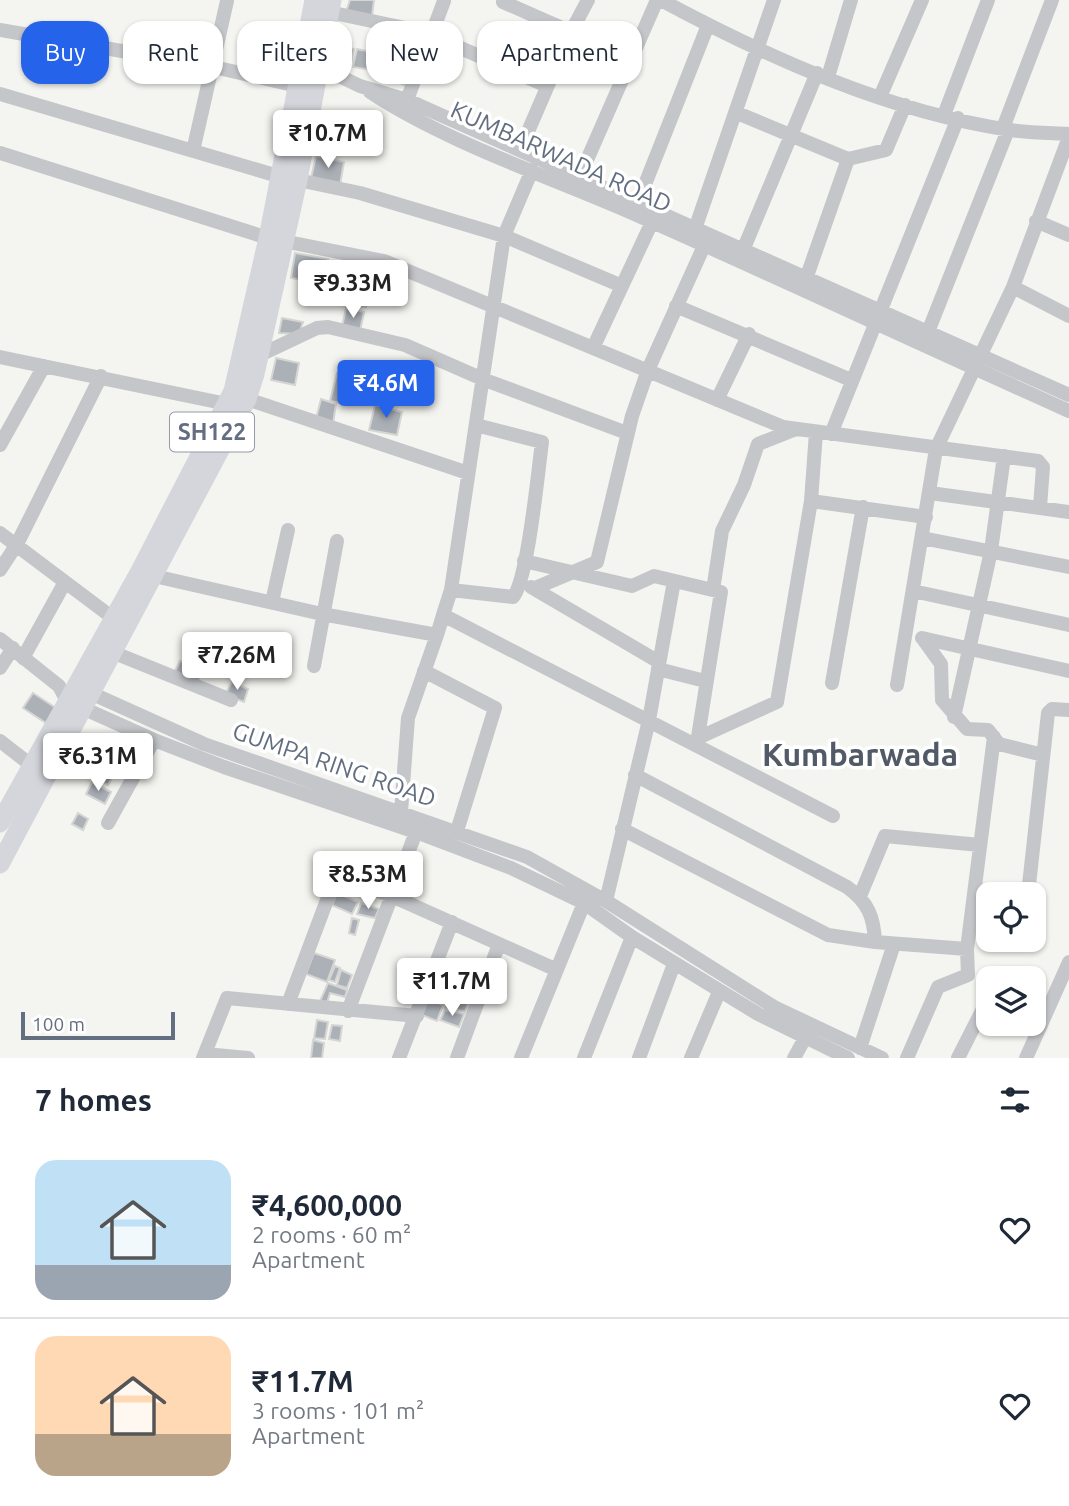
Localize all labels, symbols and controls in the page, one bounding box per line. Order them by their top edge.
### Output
chip: Buy [21,21,109,84]
chip: Rent [123,21,223,84]
chip: Filters [237,21,352,84]
chip: New [366,21,463,84]
chip: Apartment [477,21,642,84]
street label: KUMBARWADA ROAD [447,96,676,217]
pin: ₹10.7M [271,110,385,170]
text: ₹10.7M [289,120,367,145]
pin: ₹9.33M [296,260,410,320]
text: ₹9.33M [314,270,392,295]
pin: ₹4.6M [337,360,435,420]
text: ₹4.6M [353,370,419,395]
road number: SH122 [170,412,254,452]
pin: ₹7.26M [180,632,294,692]
text: ₹7.26M [198,642,276,667]
street label: GUMPA RING ROAD [229,717,439,812]
pin: ₹6.31M [41,734,155,793]
district label: Kumbarwada [762,736,958,772]
text: ₹6.31M [59,743,137,768]
pin: ₹8.53M [311,852,425,911]
text: ₹8.53M [329,861,407,886]
map controls [976,882,1046,1036]
button: locate [976,882,1046,952]
pin: ₹11.7M [395,958,509,1018]
button: layers [976,966,1046,1036]
text: ₹11.7M [413,968,491,993]
scale bar [21,1009,175,1041]
text: 100 m [32,1013,85,1035]
icon: filters [996,1081,1034,1119]
text: 7 homes [35,1083,152,1117]
icon: home [91,1188,175,1272]
text: ₹4,600,000 [252,1188,402,1222]
icon: heart [996,1211,1034,1249]
text: 2 rooms · 60 m² [252,1222,411,1247]
text: Apartment [252,1247,365,1272]
icon: home [91,1364,175,1448]
text: ₹11.7M [252,1364,354,1398]
icon: heart [996,1387,1034,1425]
text: 3 rooms · 101 m² [252,1398,424,1423]
text: Apartment [252,1423,365,1448]

